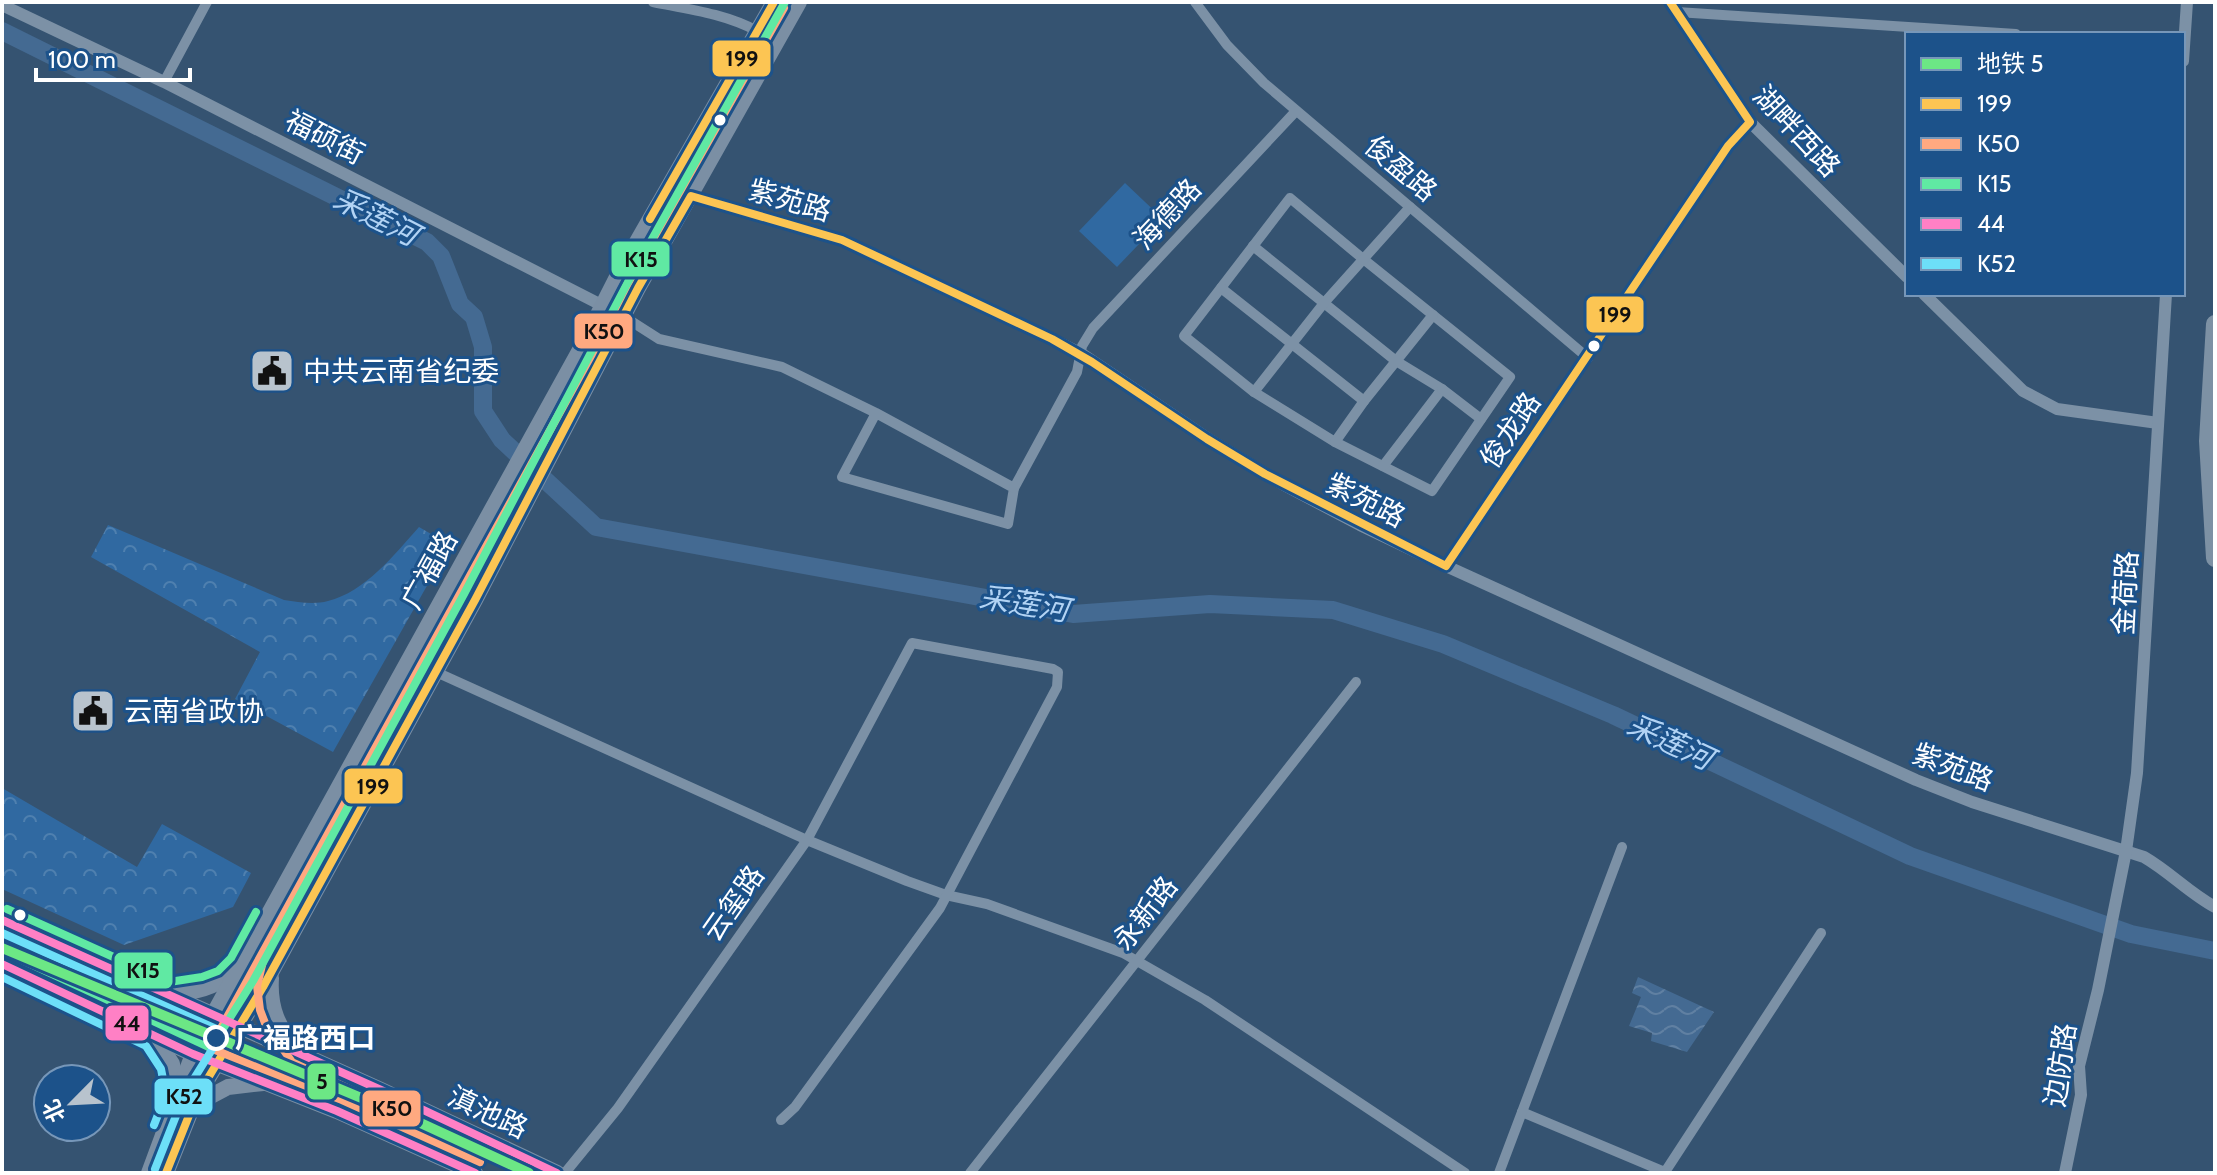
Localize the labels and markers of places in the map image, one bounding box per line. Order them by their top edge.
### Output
unlabelled marker [712,112,728,128]
unlabelled marker [1586,338,1602,354]
public building icon: 中共云南省纪委 [248,347,296,395]
place label: 中共云南省纪委 [303,354,499,388]
public building icon: 云南省政协 [69,687,117,735]
place label: 云南省政协 [124,694,264,728]
unlabelled marker [12,907,28,923]
place label: 广福路西口 [235,1021,375,1055]
marker: 广福路西口 [204,1026,228,1050]

